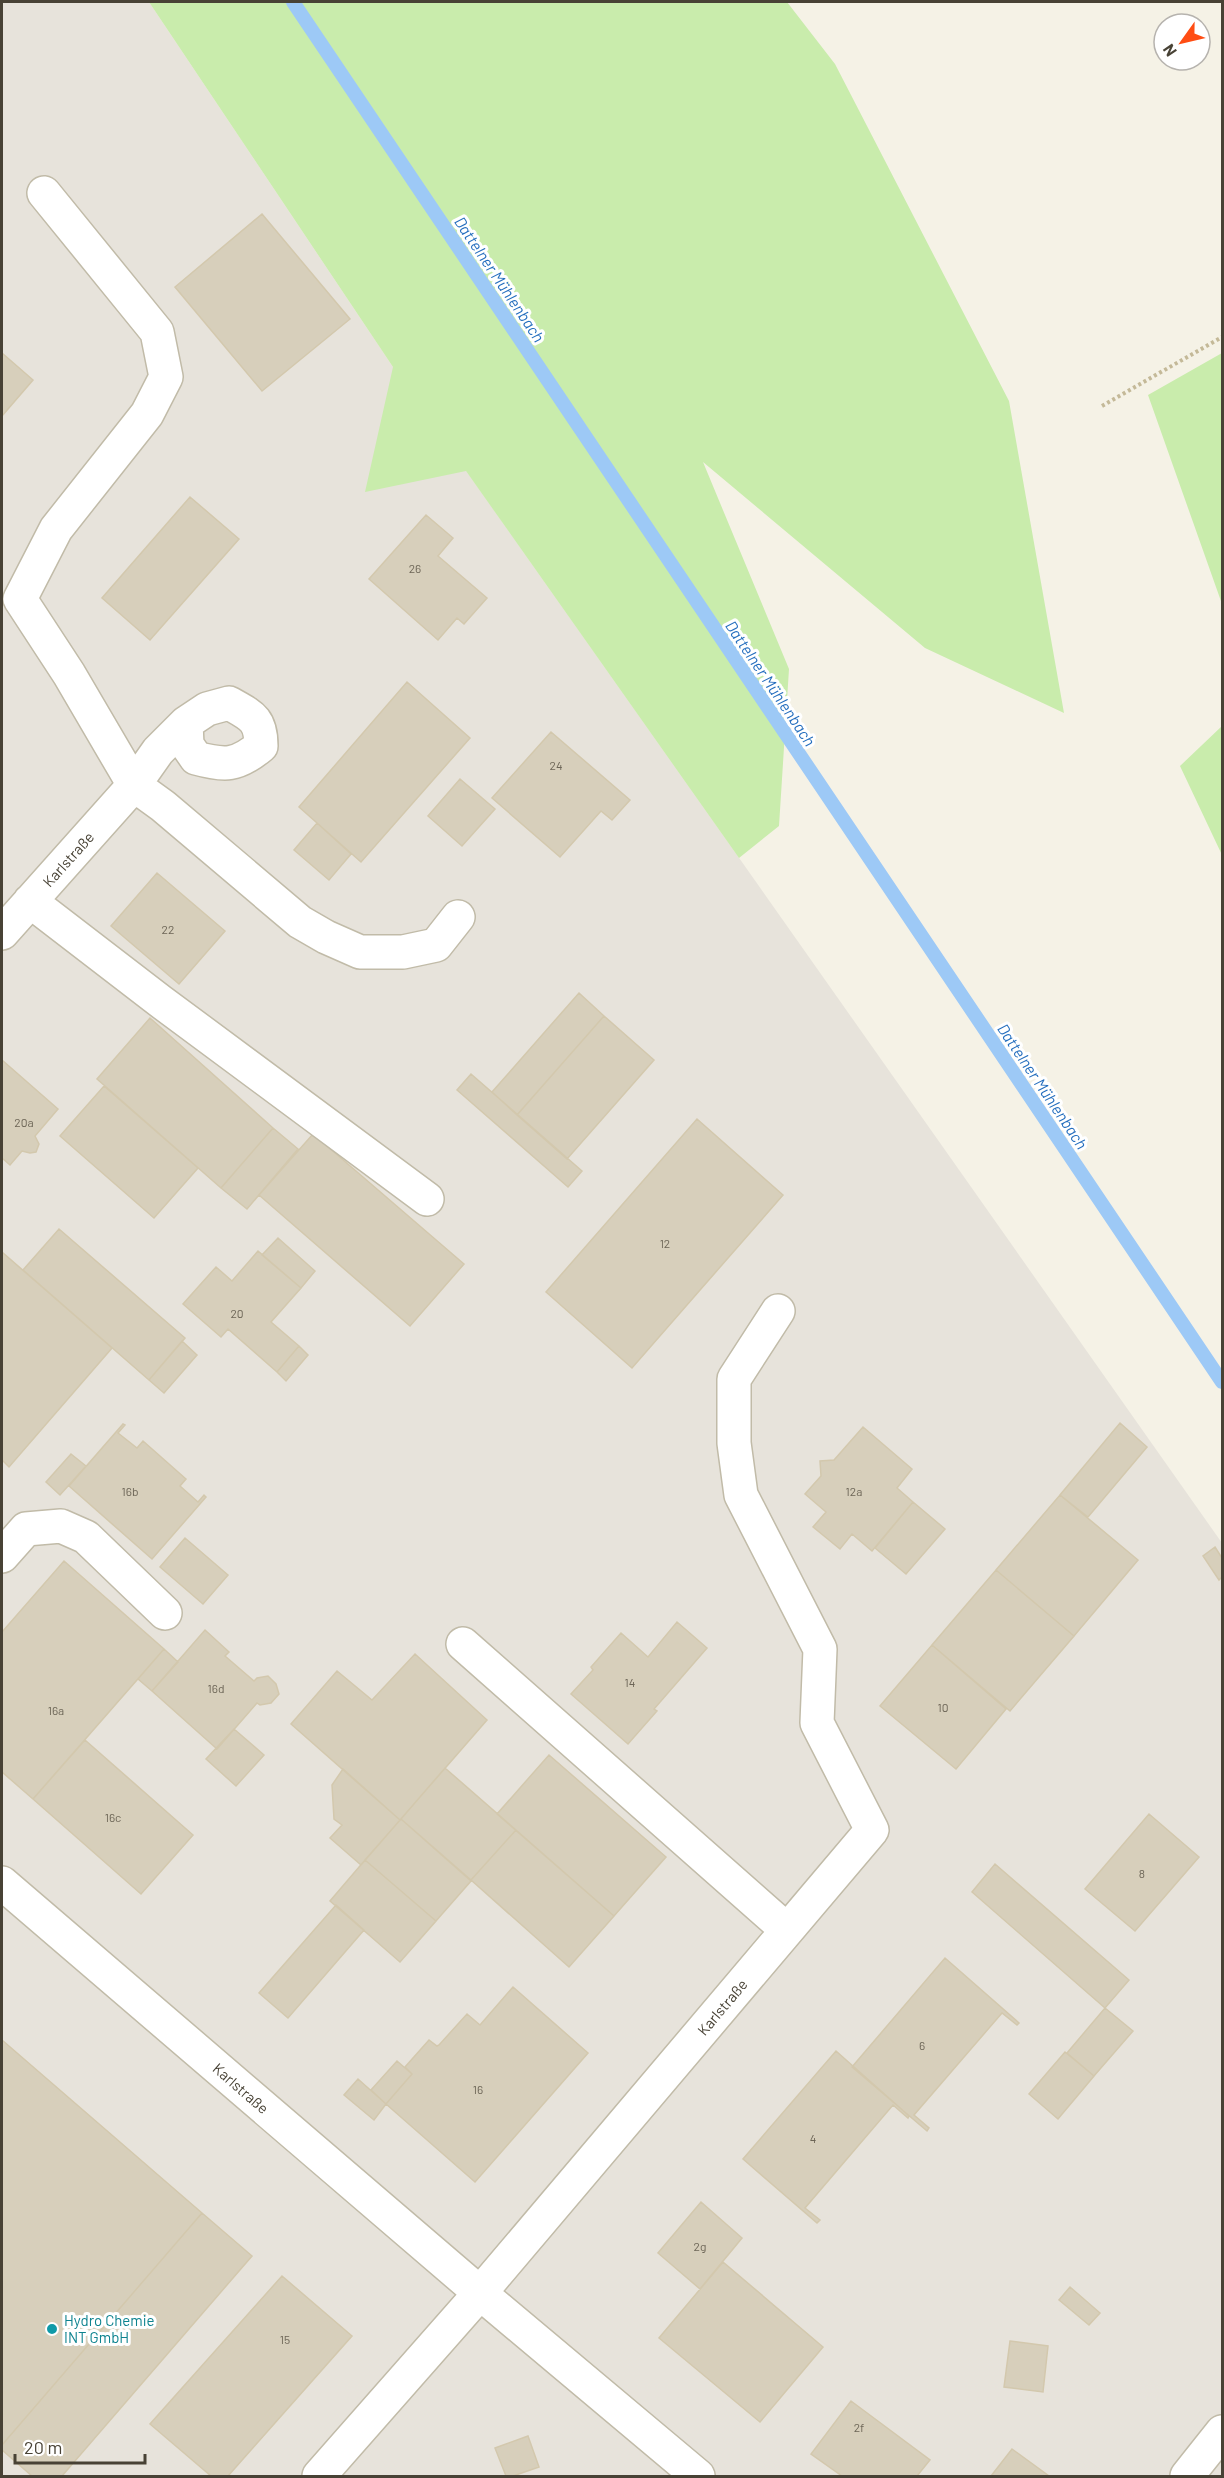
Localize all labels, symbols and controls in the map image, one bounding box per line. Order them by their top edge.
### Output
north arrow [1152,12,1212,72]
text: N [1158,41,1180,60]
water label: Dattelner Mühlenbach [451,213,549,345]
house number: 26 [409,561,421,575]
water label: Dattelner Mühlenbach [722,617,820,749]
house number: 24 [549,758,563,772]
street label: Karlstraße [39,828,97,890]
house number: 22 [162,922,174,936]
water label: Dattelner Mühlenbach [994,1020,1092,1152]
house number: 20a [14,1115,34,1129]
house number: 12 [660,1236,670,1250]
house number: 20 [230,1306,244,1320]
house number: 16b [122,1484,138,1498]
house number: 12a [846,1484,862,1498]
house number: 14 [625,1675,635,1689]
house number: 16d [208,1681,224,1695]
house number: 10 [938,1700,948,1714]
house number: 16a [48,1703,64,1717]
house number: 16c [105,1810,121,1824]
house number: 8 [1139,1866,1145,1880]
street label: Karlstraße [693,1975,751,2039]
house number: 6 [919,2038,925,2052]
street label: Karlstraße [209,2059,273,2117]
house number: 16 [473,2082,483,2096]
house number: 4 [810,2131,816,2145]
house number: 2g [694,2239,706,2253]
place label: Hydro Chemie INT GmbH [64,2311,155,2346]
marker: Hydro Chemie INT GmbH [45,2322,59,2336]
house number: 15 [280,2332,290,2346]
house number: 2f [854,2420,864,2434]
scale bar [15,2427,146,2465]
text: 20 m [24,2436,62,2458]

